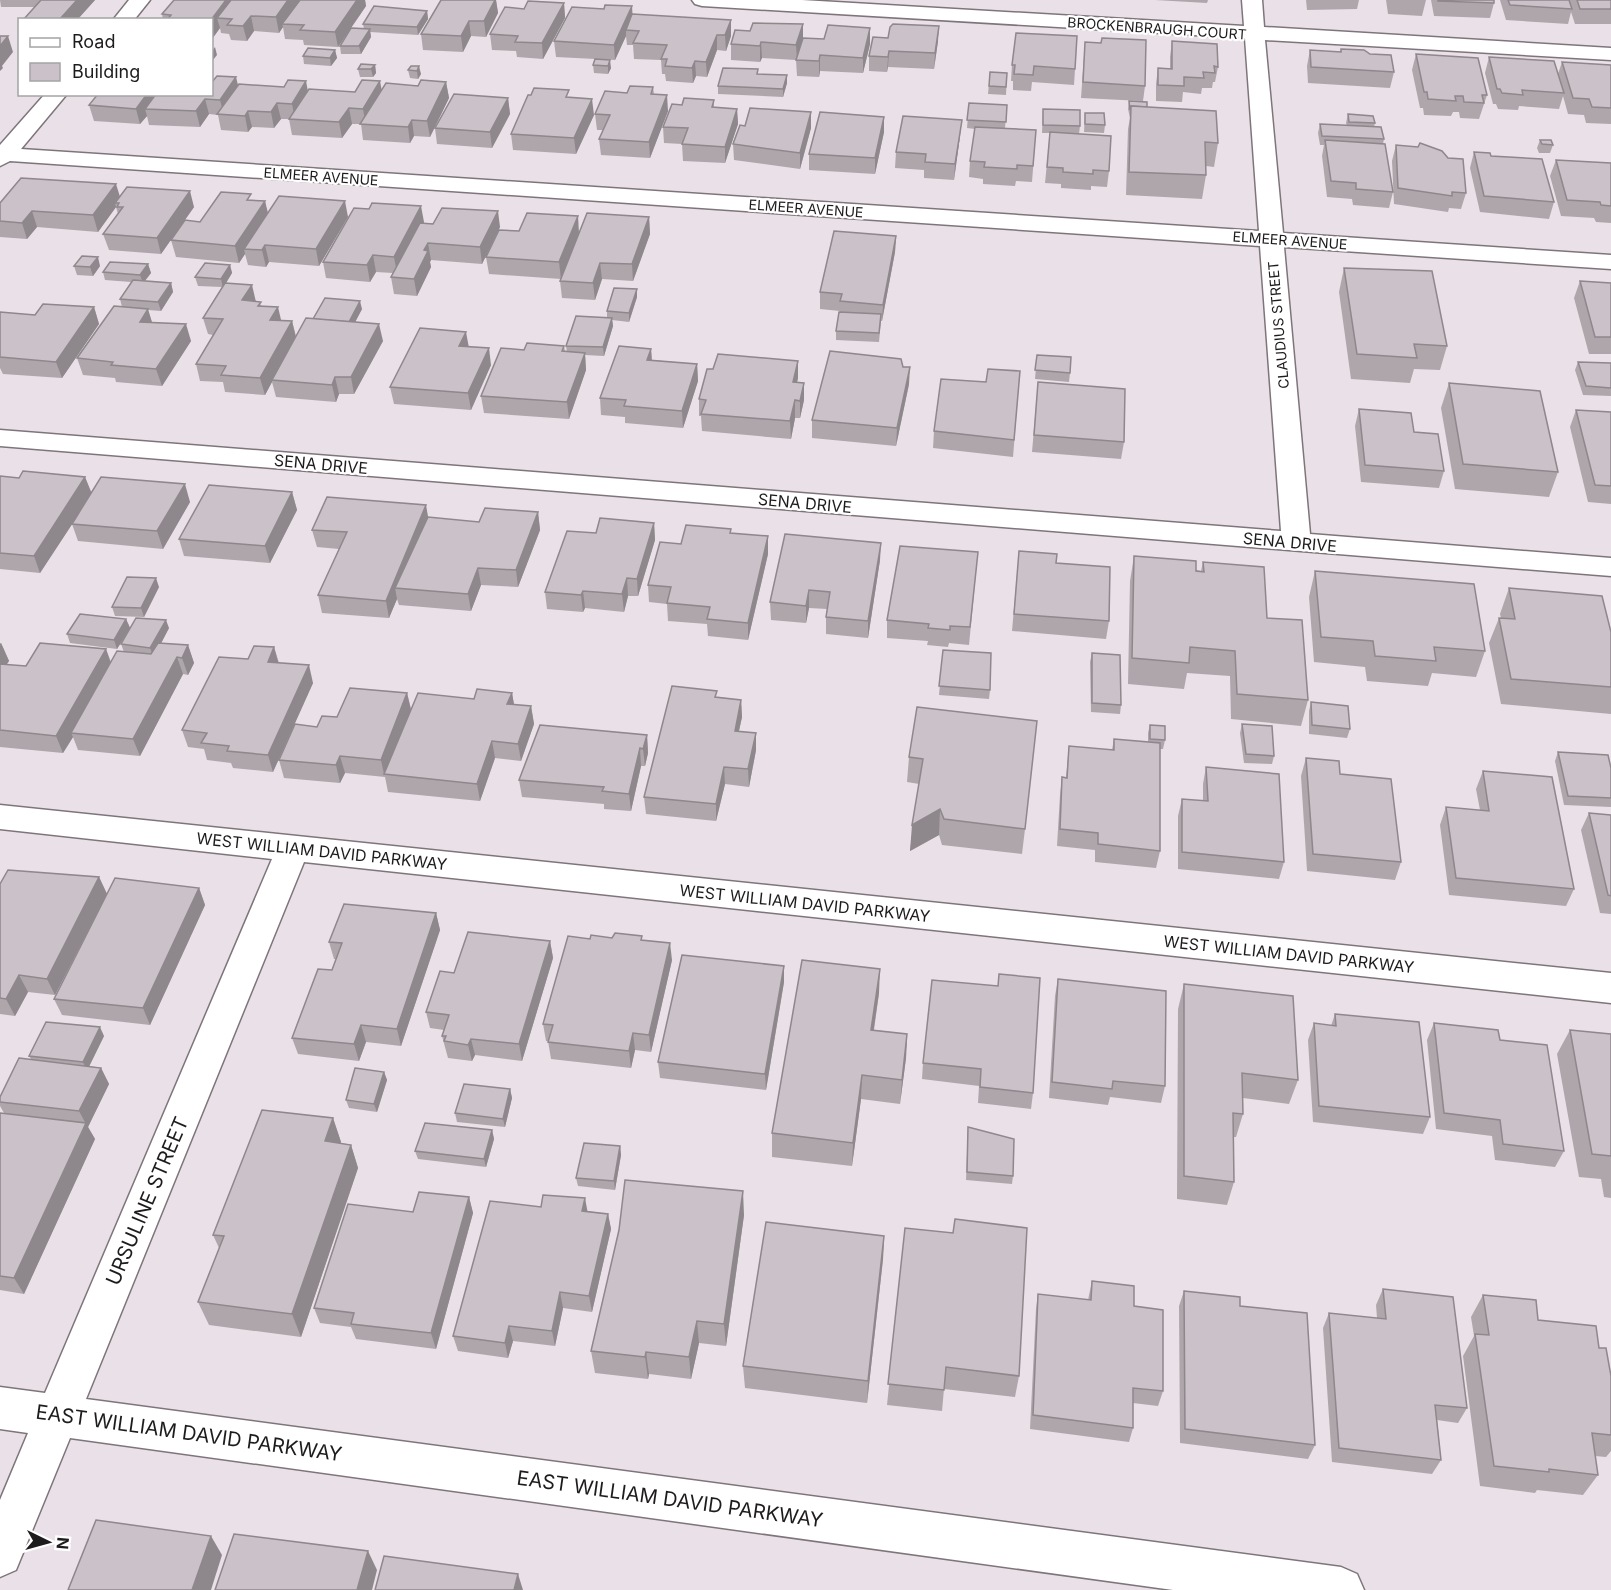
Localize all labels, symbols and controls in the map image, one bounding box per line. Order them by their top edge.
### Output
street label: BROCKENBRAUGH COURT [1067,13,1247,43]
legend [18,18,213,96]
text: Road [72,31,115,52]
text: Building [72,61,140,82]
street label: ELMEER AVENUE [263,164,379,188]
street label: ELMEER AVENUE [748,196,864,220]
street label: ELMEER AVENUE [1232,228,1348,252]
street label: CLAUDIUS STREET [1264,260,1292,390]
street label: SENA DRIVE [273,450,369,478]
street label: SENA DRIVE [757,489,853,517]
street label: SENA DRIVE [1242,528,1338,556]
street label: WEST WILLIAM DAVID PARKWAY [196,828,448,874]
street label: WEST WILLIAM DAVID PARKWAY [679,880,931,926]
street label: WEST WILLIAM DAVID PARKWAY [1163,931,1415,977]
street label: URSULINE STREET [101,1113,193,1289]
street label: EAST WILLIAM DAVID PARKWAY [34,1400,344,1466]
street label: EAST WILLIAM DAVID PARKWAY [515,1466,825,1532]
north arrow [18,1512,78,1572]
text: N [52,1536,73,1550]

